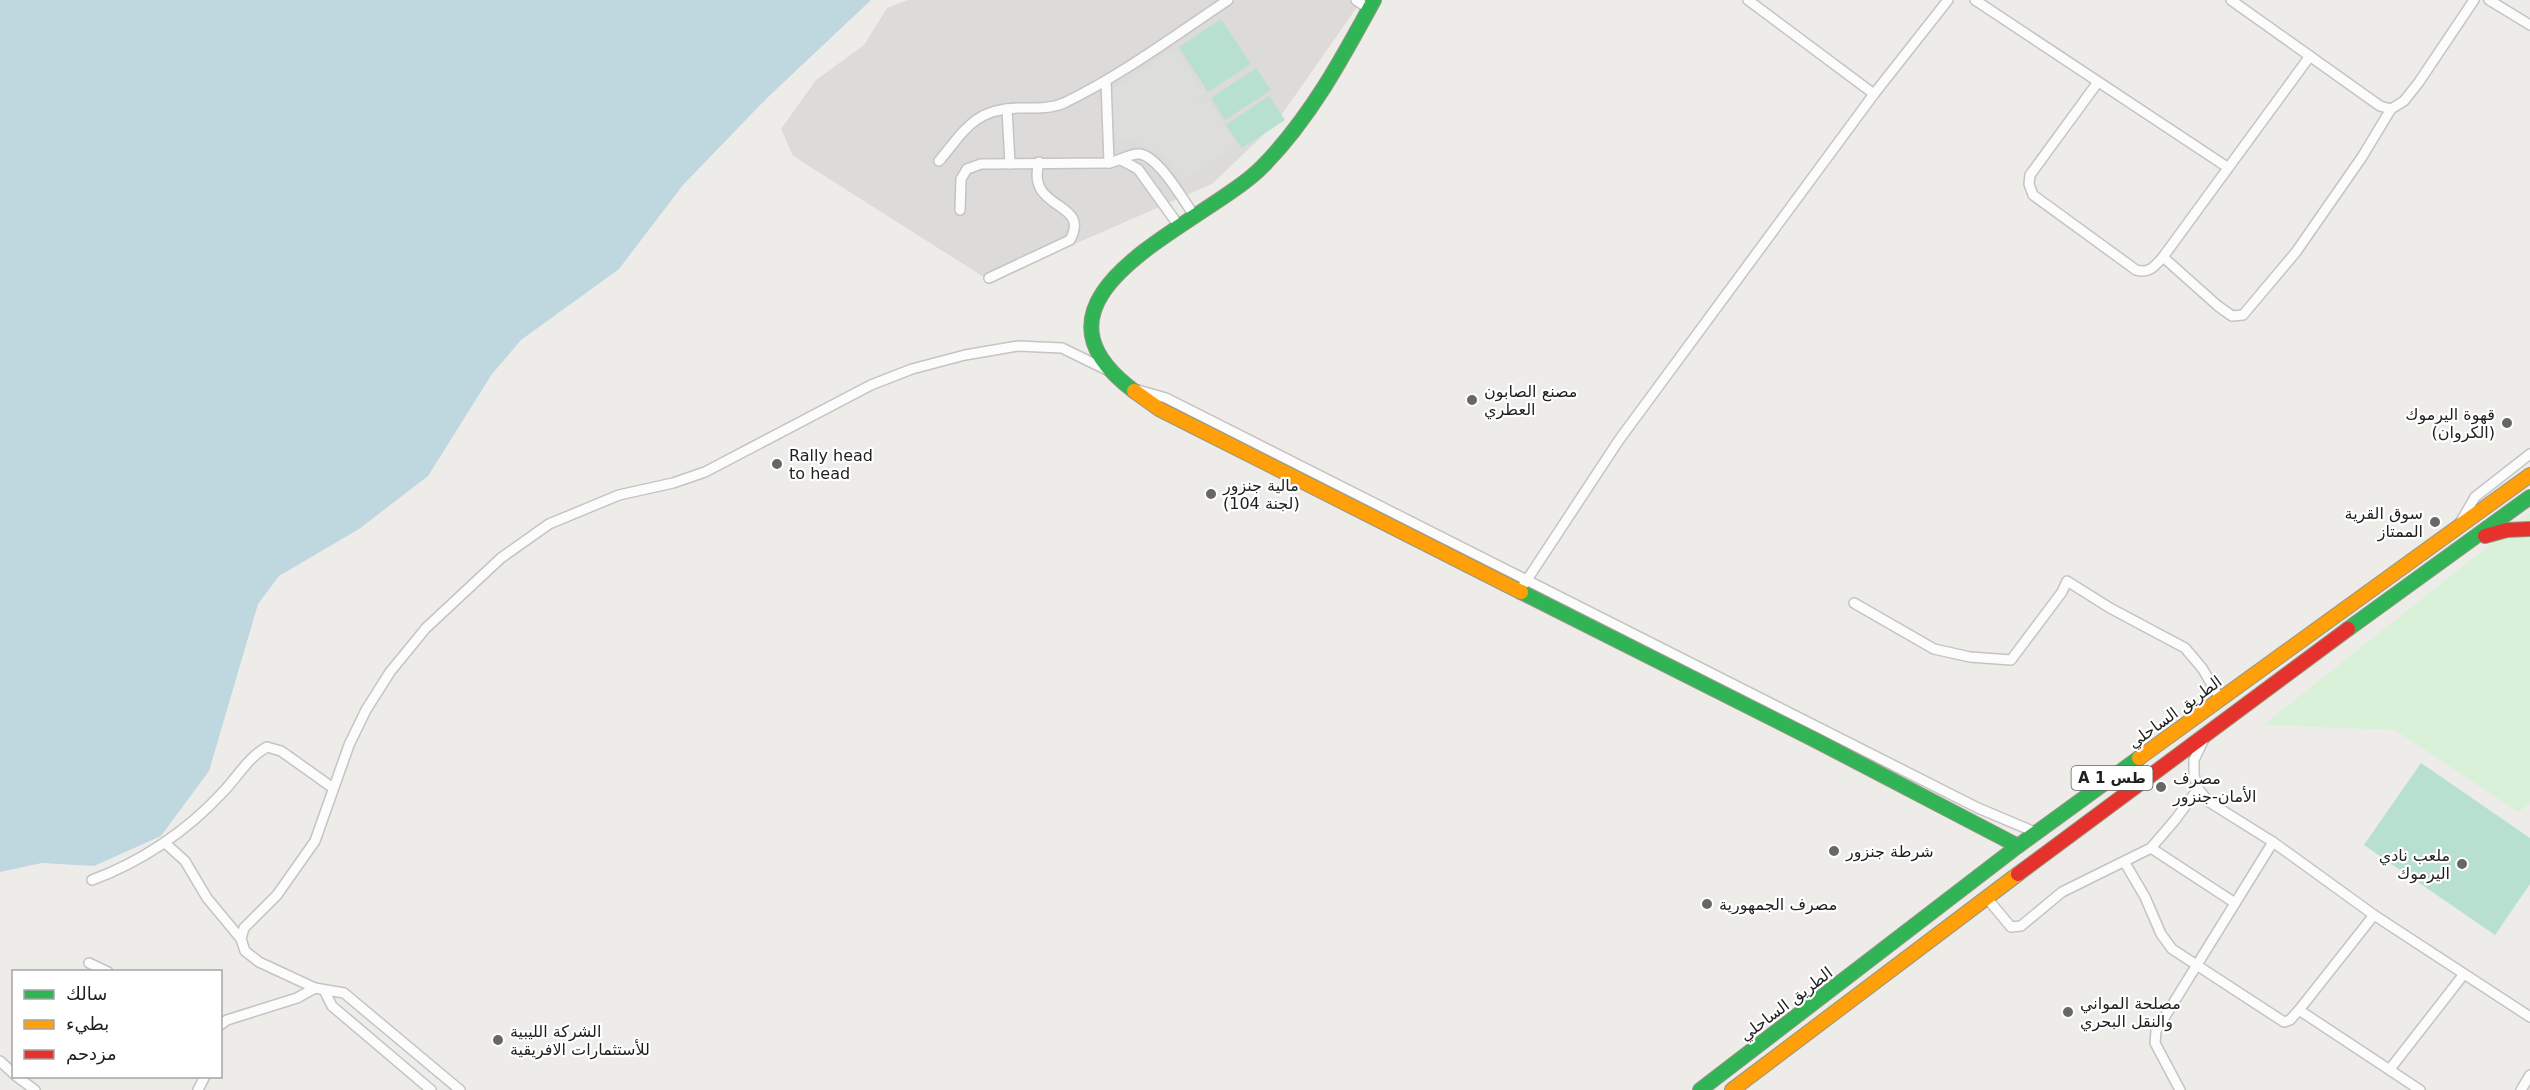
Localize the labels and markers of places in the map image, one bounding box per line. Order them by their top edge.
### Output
place label: مصنع الصابون العطري [1484,382,1577,420]
marker: مصنع الصابون العطري [1465,393,1479,407]
place label: قهوة اليرموك (الكروان) [2405,405,2495,443]
marker: قهوة اليرموك (الكروان) [2500,416,2514,430]
place label: Rally head to head [789,446,873,483]
marker: Rally head to head [770,457,784,471]
place label: مالية جنزور (لجنة 104) [1222,476,1300,513]
marker: مالية جنزور (لجنة 104) [1204,487,1218,501]
place label: سوق القرية الممتاز [2345,504,2423,542]
marker: سوق القرية الممتاز [2428,515,2442,529]
place label: مصرف الأمان-جنزور [2172,769,2257,807]
marker: مصرف الأمان-جنزور [2154,780,2168,794]
place label: شرطة جنزور [1845,842,1934,862]
marker: شرطة جنزور [1827,844,1841,858]
place label: ملعب نادي اليرموك [2379,846,2450,884]
marker: ملعب نادي اليرموك [2455,857,2469,871]
place label: مصرف الجمهورية [1719,895,1837,915]
marker: مصرف الجمهورية [1700,897,1714,911]
place label: مصلحة المواني والنقل البحري [2080,994,2181,1032]
marker: مصلحة المواني والنقل البحري [2061,1005,2075,1019]
place label: الشركة الليبية للأستثمارات الافريقية [510,1022,650,1060]
marker: الشركة الليبية للأستثمارات الافريقية [491,1033,505,1047]

